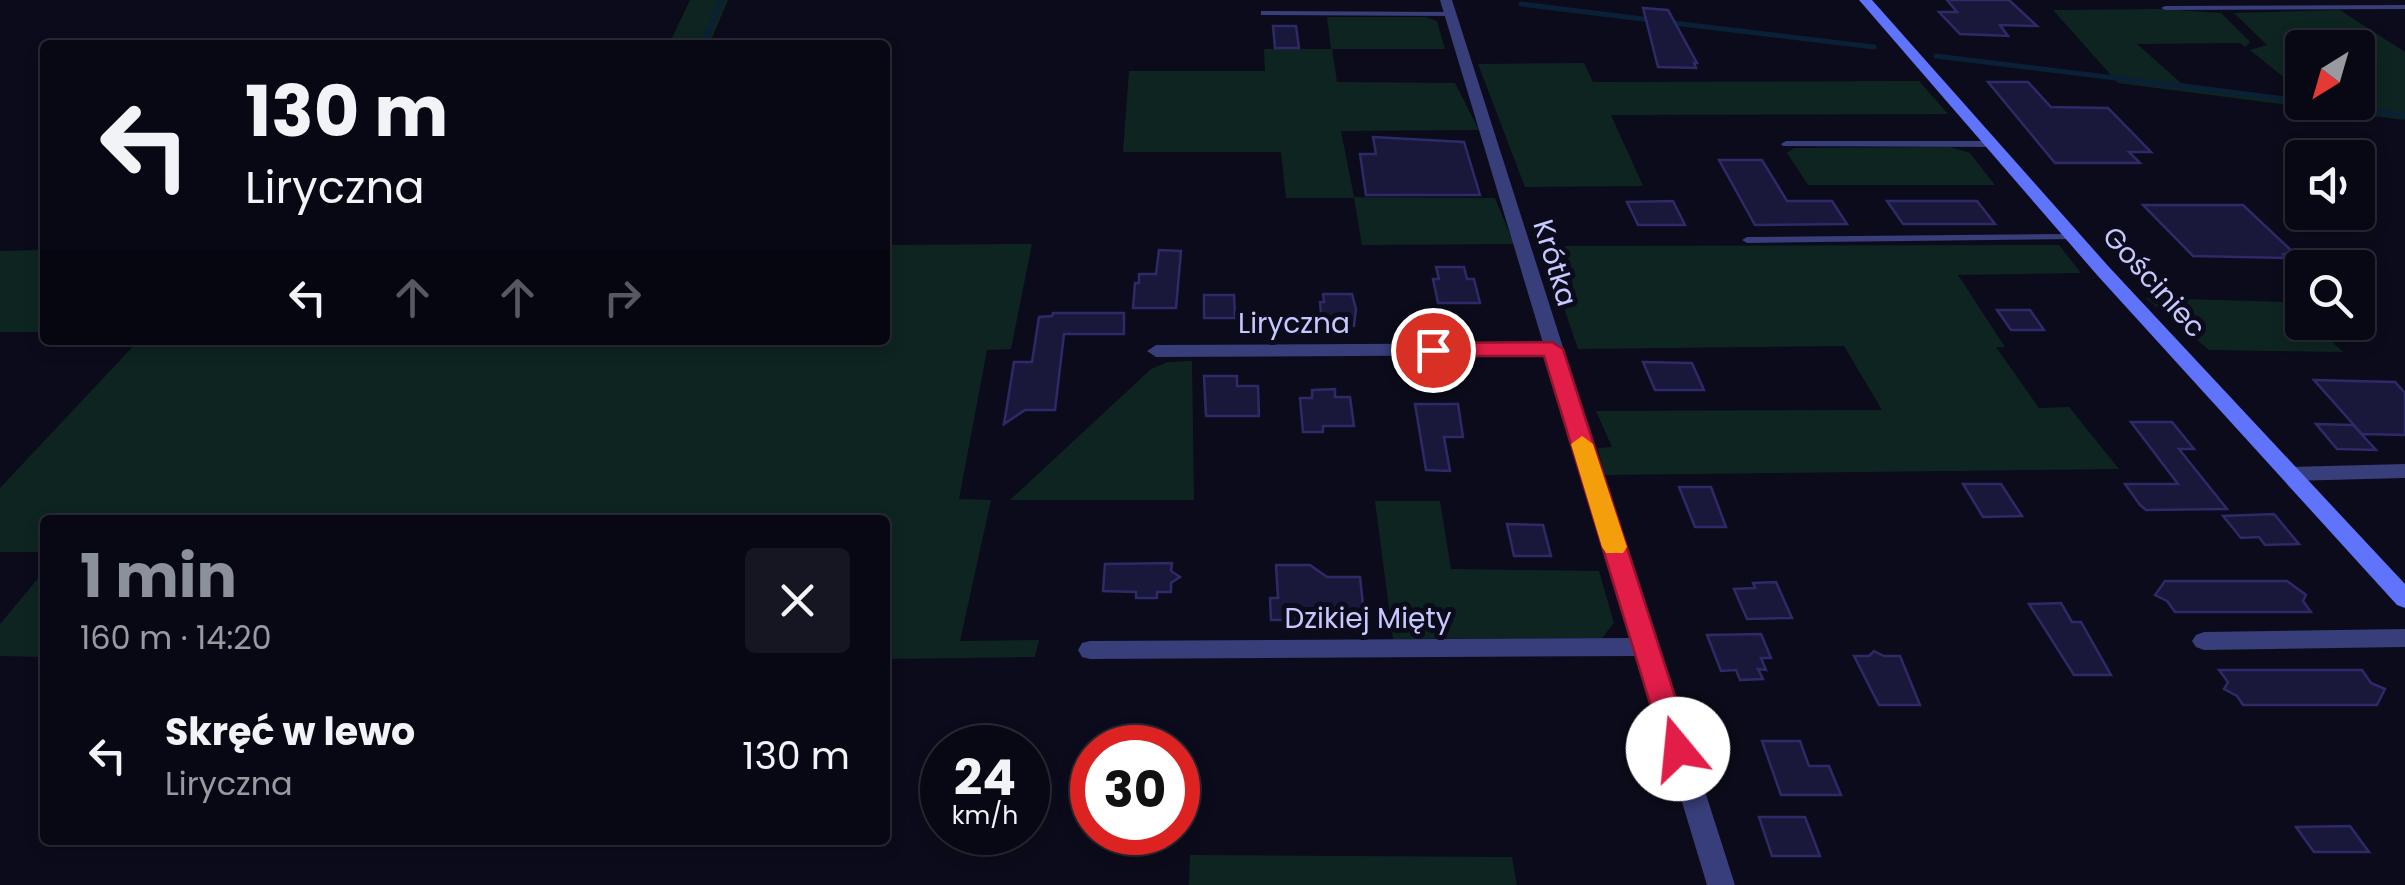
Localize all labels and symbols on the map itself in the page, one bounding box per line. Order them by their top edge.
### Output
north arrow [2285,30,2375,120]
street label: Krótka [1523,215,1587,311]
street label: Gościniec [2094,218,2214,346]
street label: Liryczna [1238,304,1350,343]
pin [1391,308,1476,393]
street label: Dzikiej Mięty [1285,599,1452,638]
position arrow [1626,697,1730,801]
speed limit sign: 30 [1070,725,1200,855]

